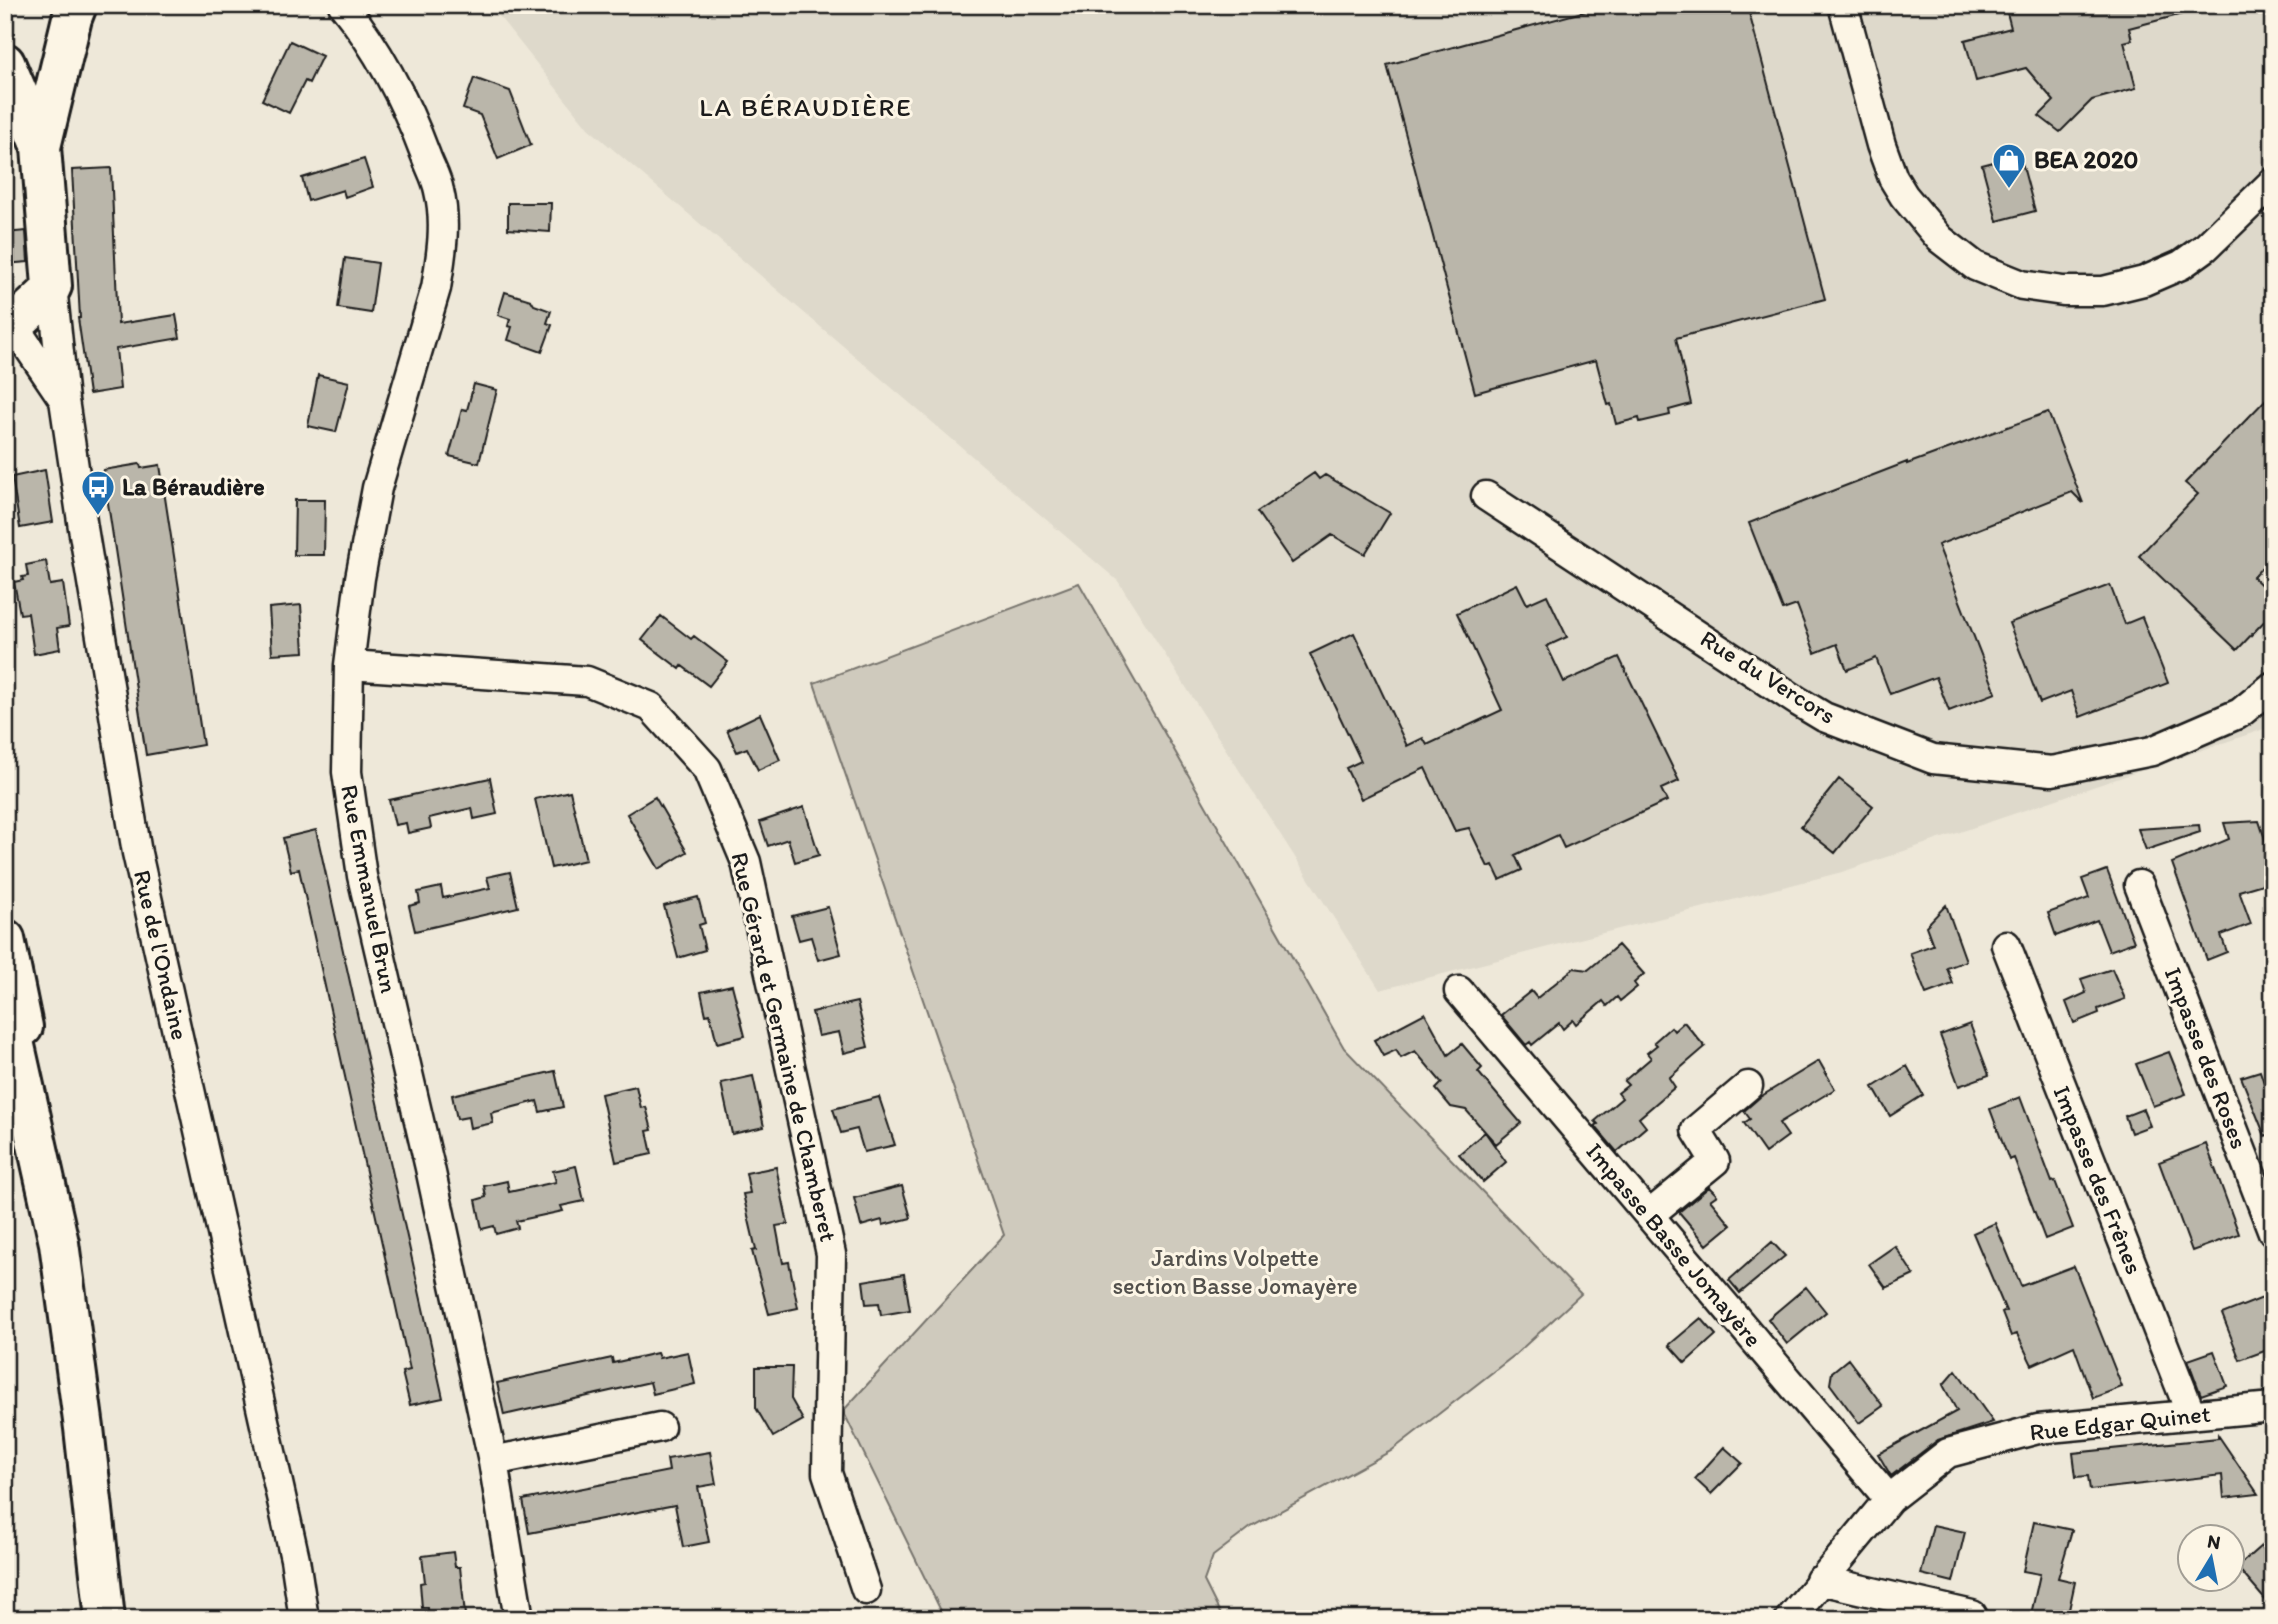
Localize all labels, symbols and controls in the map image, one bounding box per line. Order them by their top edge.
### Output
district label: LA BÉRAUDIÈRE [699,91,913,123]
shop icon: BEA 2020 [1990,141,2028,190]
place label: BEA 2020 [2034,145,2138,174]
bus stop icon: La Béraudière [79,468,117,517]
place label: La Béraudière [122,472,265,501]
street label: Rue du Vercors [1695,624,1841,730]
street label: Rue Emmanuel Brun [335,782,404,996]
street label: Rue Gérard et Germaine de Chamberet [726,849,843,1244]
street label: Rue de l'Ondaine [128,867,195,1043]
street label: Impasse des Roses [2159,963,2254,1153]
street label: Impasse des Frênes [2047,1081,2149,1278]
street label: Impasse Basse Jomayère [1580,1137,1768,1353]
park label: Jardins Volpette section Basse Jomayère [1112,1243,1358,1300]
street label: Rue Edgar Quinet [2028,1399,2212,1446]
north arrow [2176,1522,2246,1592]
text: N [2206,1529,2222,1554]

